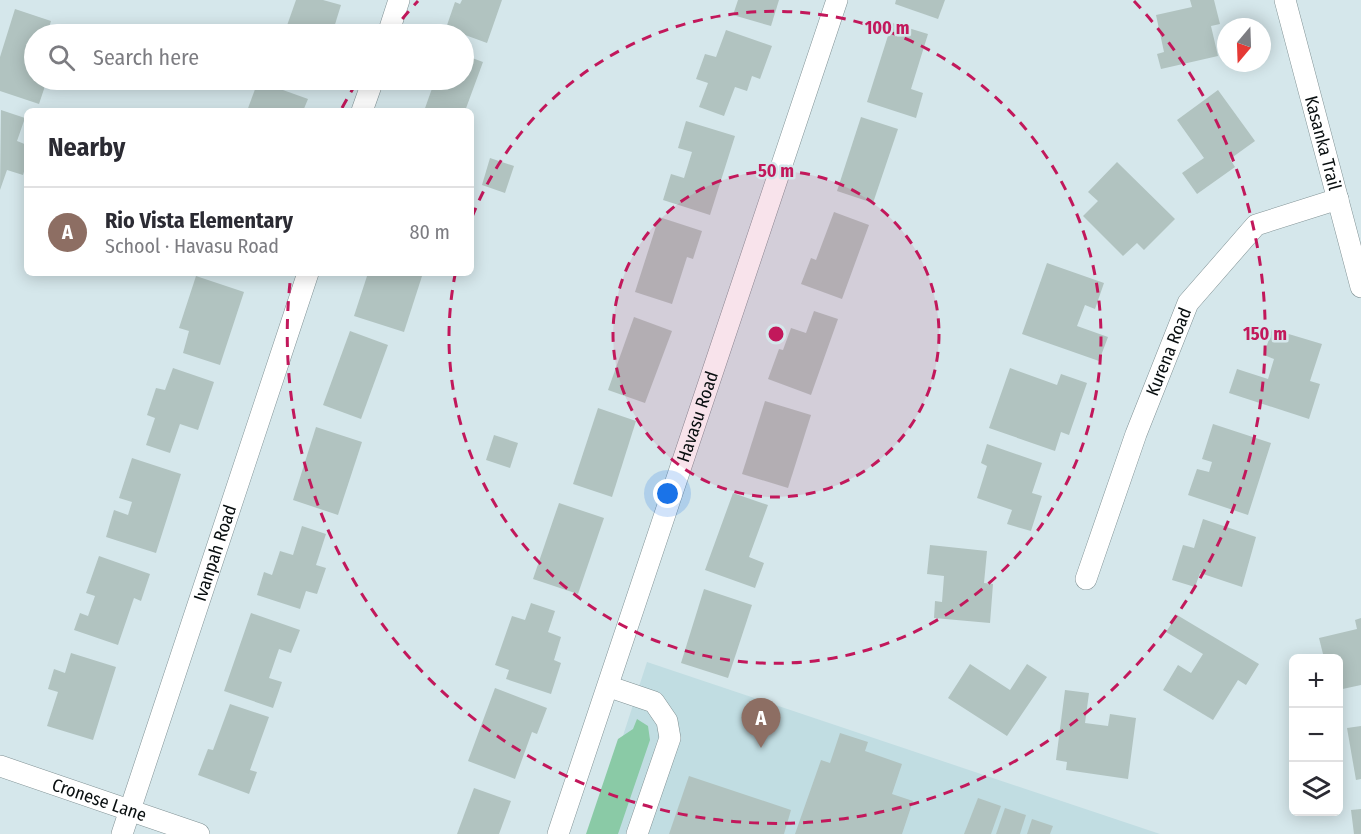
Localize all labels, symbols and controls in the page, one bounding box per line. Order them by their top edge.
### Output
text: 100 m [865,17,909,39]
north arrow [1217,18,1271,72]
search box [24,24,474,90]
icon: search [45,41,78,74]
text: Search here [93,44,199,71]
street label: Kasanka Trail [1300,93,1346,193]
text: Nearby [48,132,125,163]
text: 50 m [758,160,794,182]
text: Rio Vista Elementary [105,207,293,234]
text: A [62,220,73,244]
text: 80 m [410,220,450,244]
text: School · Havasu Road [105,234,279,258]
street label: Kurena Road [1141,304,1196,399]
text: 150 m [1243,323,1287,345]
centre of rings [766,324,786,344]
street label: Havasu Road [672,368,723,465]
your location [653,479,682,508]
street label: Ivanpah Road [189,502,241,604]
map controls [1289,654,1343,816]
button: + [1289,654,1343,708]
pin: A [742,698,780,748]
button: − [1289,708,1343,762]
button: layers [1289,762,1343,816]
street label: Cronese Lane [49,774,150,826]

